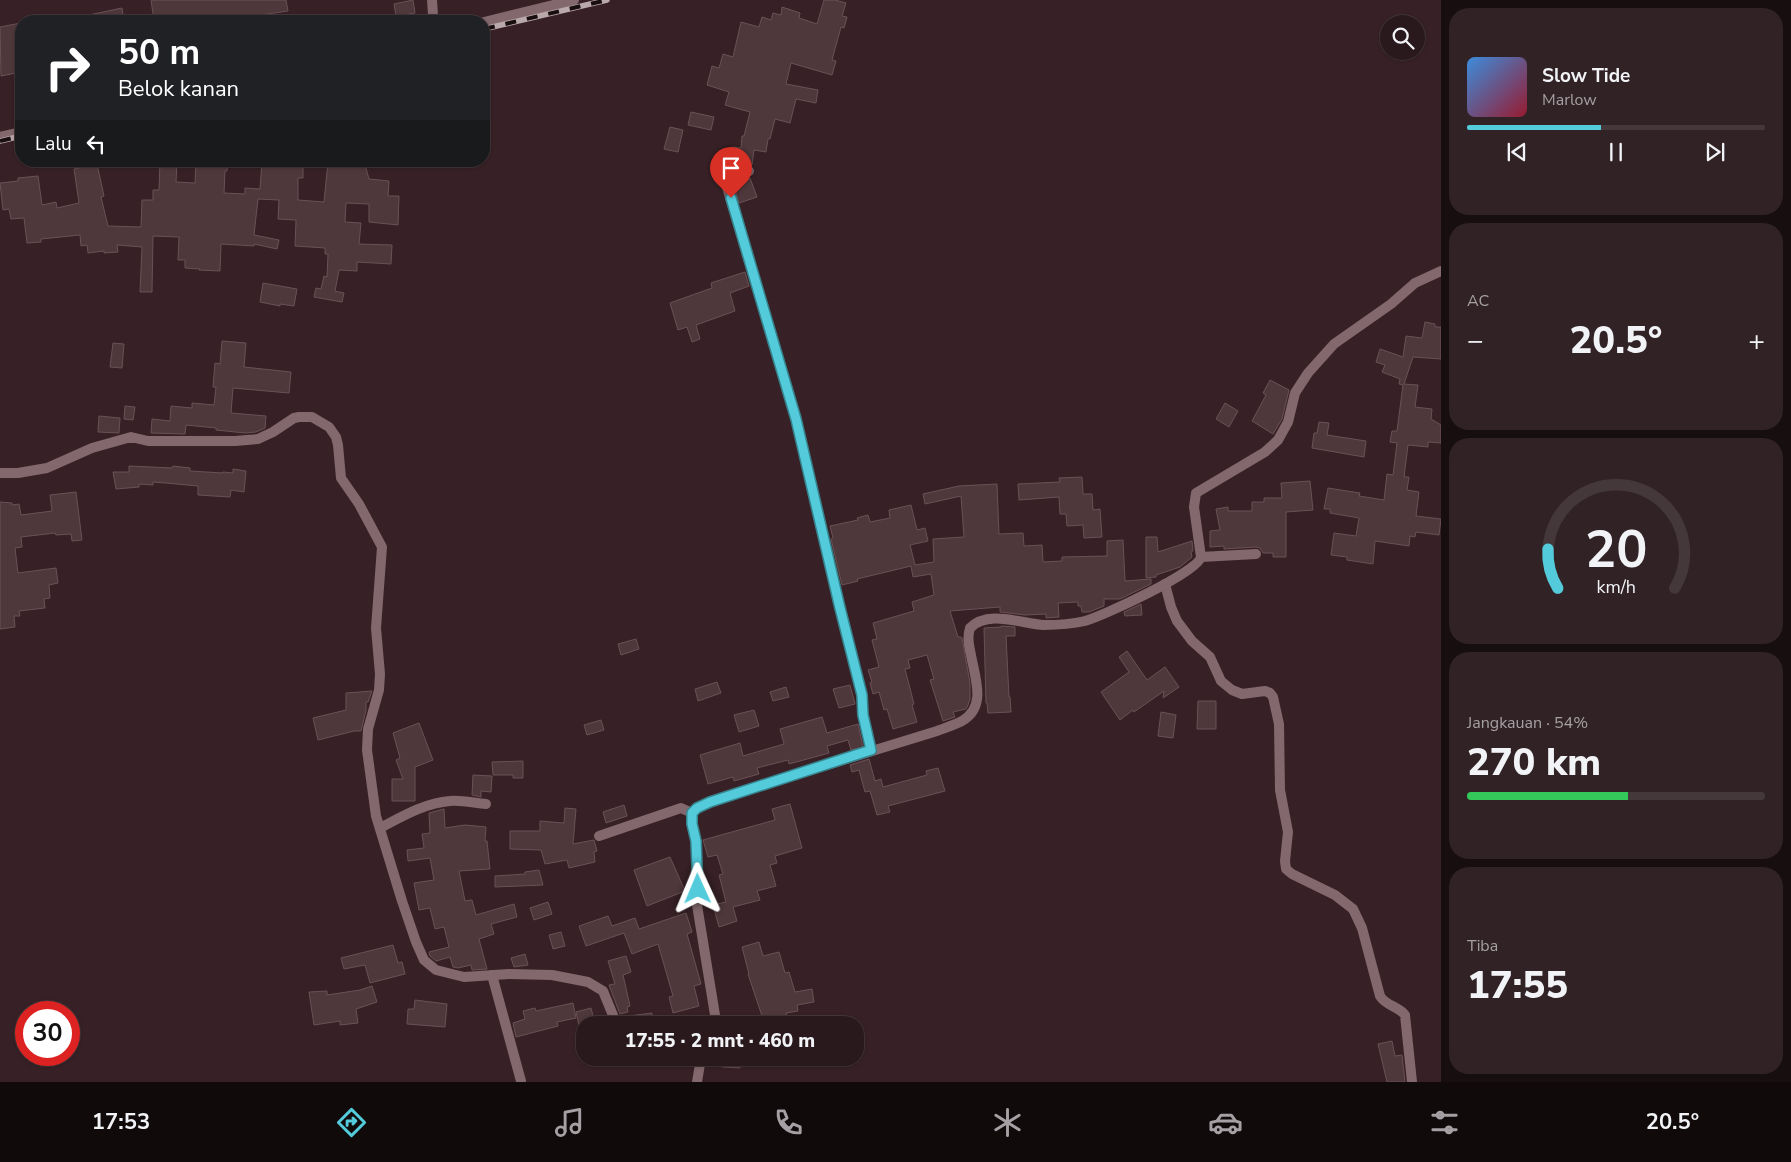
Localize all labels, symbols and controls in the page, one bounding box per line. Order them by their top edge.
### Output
map controls [1380,15,1425,60]
button: search [1380,15,1425,60]
text: 50 m [118,29,200,76]
icon: right [35,35,100,100]
text: Slow Tide [1542,63,1630,89]
text: Belok kanan [118,74,239,104]
text: Marlow [1542,89,1597,111]
icon: left [82,130,110,158]
text: Lalu [35,131,72,157]
icon: previous [1503,138,1531,166]
icon: pause [1602,138,1630,166]
icon: next [1701,138,1729,166]
pin [710,147,752,198]
icon: arrive [717,154,745,182]
text: AC [1467,290,1489,312]
text: 20.5° [1570,315,1662,366]
text: − [1467,322,1484,360]
text: + [1748,322,1765,360]
text: 20 [1585,514,1647,585]
text: km/h [1596,575,1636,599]
text: Jangkauan · 54% [1467,712,1588,734]
text: 270 km [1467,737,1601,788]
position arrow [671,862,723,914]
text: Tiba [1467,935,1498,957]
text: 17:55 [1467,960,1568,1011]
speed limit sign: 30 [15,1001,80,1066]
text: 17:55 · 2 mnt · 460 m [625,1028,815,1054]
icon: directions [334,1105,369,1140]
icon: music [552,1105,587,1140]
icon: phone [771,1105,806,1140]
icon: climate [990,1105,1025,1140]
icon: car [1208,1105,1243,1140]
icon: filters [1427,1105,1462,1140]
text: 17:53 [92,1107,150,1137]
text: 20.5° [1646,1107,1699,1137]

